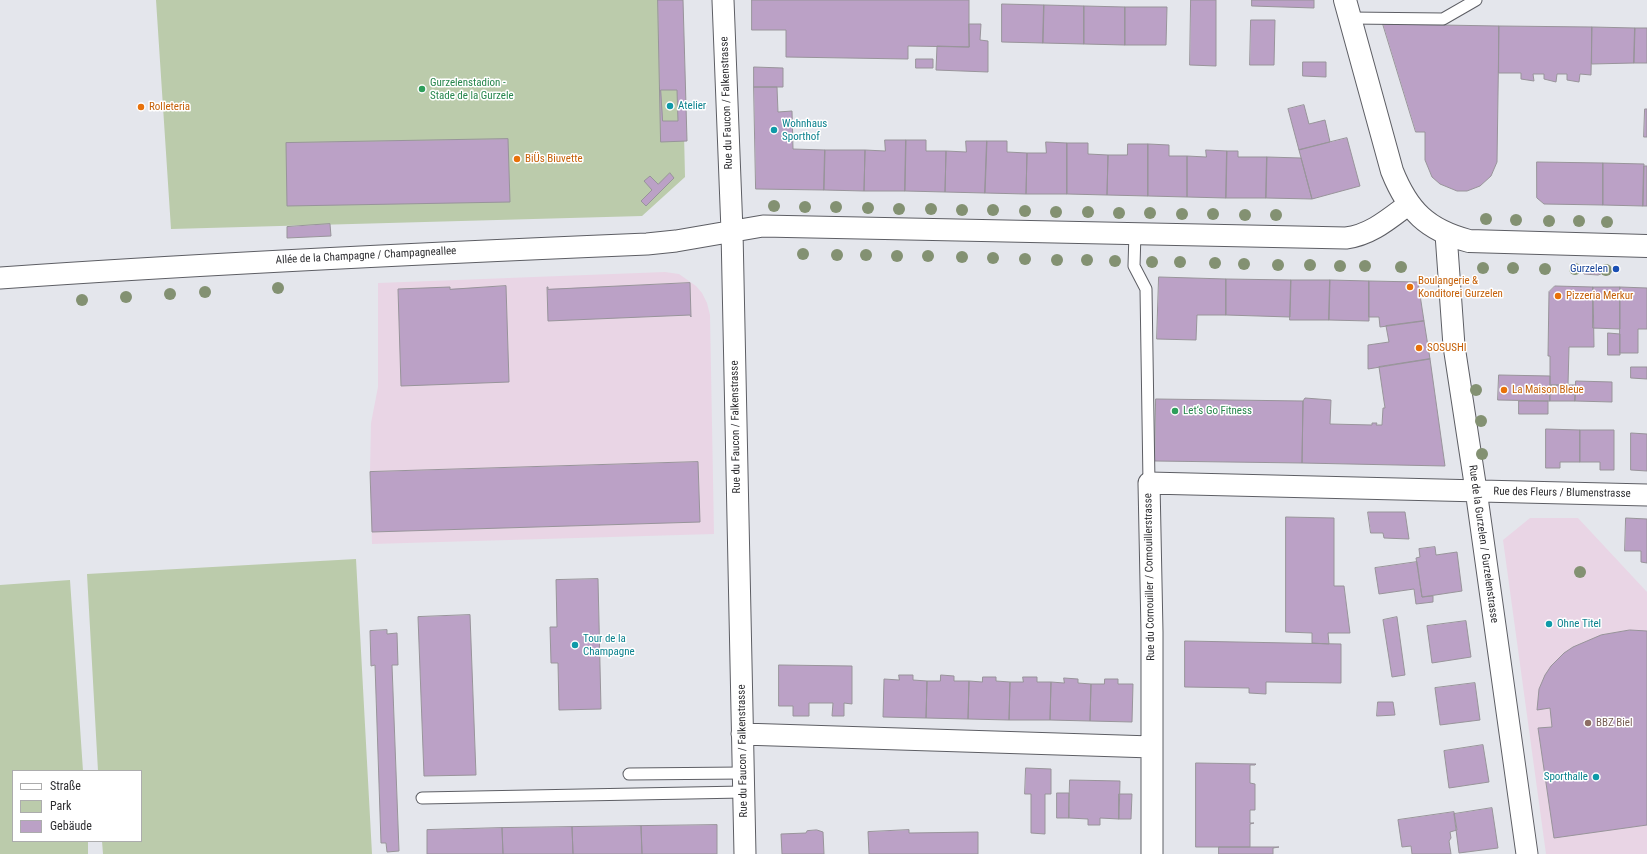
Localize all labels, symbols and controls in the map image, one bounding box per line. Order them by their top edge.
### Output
street label: Rue du Faucon / Falkenstrasse [718,36,736,170]
place label: Gurzelenstadion - Stade de la Gurzele [430,76,514,102]
marker: Gurzelenstadion - Stade de la Gurzele [417,84,427,94]
place label: Atelier [678,99,706,113]
place label: Rolleteria [149,100,190,114]
marker: Atelier [665,101,675,111]
marker: Rolleteria [136,102,146,112]
place label: Wohnhaus Sporthof [782,117,827,143]
marker: Wohnhaus Sporthof [769,125,779,135]
place label: BiÜs Biuvette [525,152,583,166]
marker: BiÜs Biuvette [512,154,522,164]
street label: Allée de la Champagne / Champagneallee [275,245,457,267]
place label: Gurzelen [1570,262,1608,276]
marker: Gurzelen [1611,264,1621,274]
place label: Boulangerie & Konditorei Gurzelen [1418,274,1503,300]
marker: Boulangerie & Konditorei Gurzelen [1405,282,1415,292]
place label: Pizzeria Merkur [1566,289,1633,303]
marker: Pizzeria Merkur [1553,291,1563,301]
place label: SOSUSHI [1427,341,1466,355]
marker: SOSUSHI [1414,343,1424,353]
street label: Rue du Faucon / Falkenstrasse [728,360,744,494]
place label: La Maison Bleue [1512,383,1584,397]
marker: La Maison Bleue [1499,385,1509,395]
place label: Let‘s Go Fitness [1183,404,1252,418]
marker: Let‘s Go Fitness [1170,406,1180,416]
street label: Rue de la Gurzelen / Gurzelenstrasse [1465,464,1501,624]
street label: Rue des Fleurs / Blumenstrasse [1493,485,1631,501]
street label: Rue du Cornouiller / Cornouillerstrasse [1142,493,1158,661]
place label: Ohne Titel [1557,617,1601,631]
marker: Ohne Titel [1544,619,1554,629]
place label: Tour de la Champagne [583,632,635,658]
marker: Tour de la Champagne [570,640,580,650]
street label: Rue du Faucon / Falkenstrasse [735,684,751,818]
place label: BBZ Biel [1596,716,1632,730]
marker: BBZ Biel [1583,718,1593,728]
legend [12,770,142,842]
place label: Sporthalle [1544,770,1588,784]
marker: Sporthalle [1591,772,1601,782]
text: Straße [50,779,81,793]
text: Park [50,799,71,813]
text: Gebäude [50,819,92,833]

